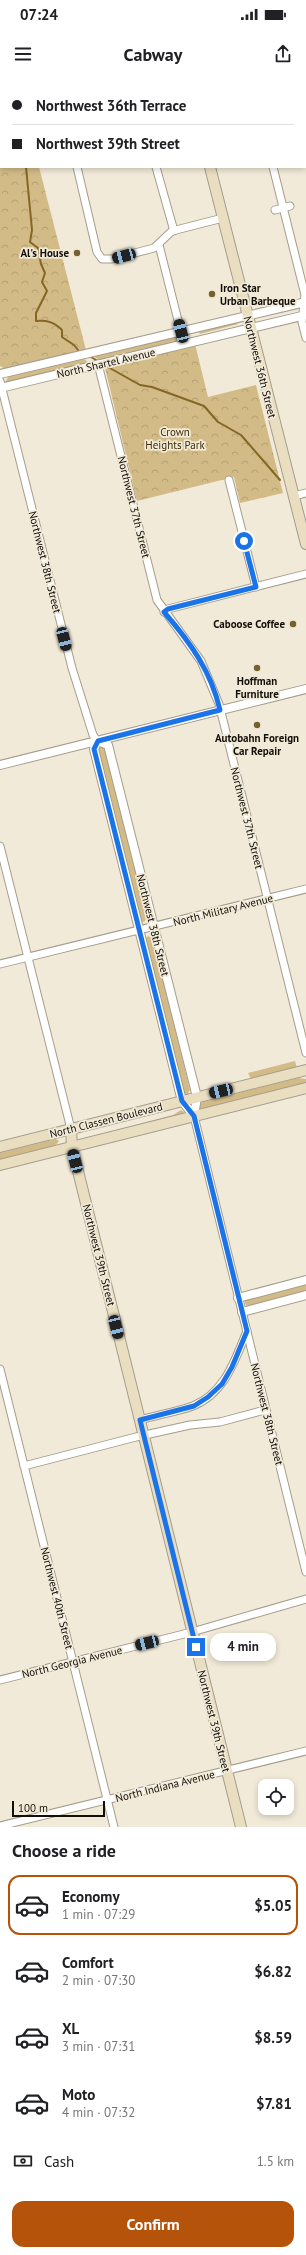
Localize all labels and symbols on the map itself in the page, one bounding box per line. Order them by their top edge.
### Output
place label: Al's House [20,246,69,260]
car [111,247,137,265]
marker: Al's House [72,248,82,258]
place label: Iron Star Urban Barbeque [220,281,296,308]
marker: Iron Star Urban Barbeque [207,289,217,299]
street label: Northwest 36th Street [241,314,280,420]
car [172,318,190,344]
street label: North Shartel Avenue [55,345,157,381]
park label: Crown Heights Park [145,425,205,452]
street label: Northwest 37th Street [115,455,153,560]
street label: Northwest 38th Street [26,509,65,615]
route start [235,532,253,550]
place label: Caboose Coffee [213,617,285,631]
marker: Caboose Coffee [288,619,298,629]
car [55,626,73,652]
marker: Hoffman Furniture [252,663,262,673]
place label: Hoffman Furniture [235,674,279,701]
marker: Autobahn Foreign Car Repair [252,720,262,730]
place label: Autobahn Foreign Car Repair [215,731,299,758]
street label: Northwest 37th Street [228,766,266,871]
street label: Northwest 38th Street [134,872,173,978]
street label: North Military Avenue [172,891,275,929]
car [208,1082,234,1100]
street label: North Classen Boulevard [48,1099,164,1141]
car [66,1148,84,1174]
street label: Northwest 39th Street [80,1202,119,1308]
car [107,1314,125,1340]
street label: Northwest 38th Street [248,1361,287,1467]
street label: Northwest 40th Street [38,1545,77,1651]
callout: 4 min [210,1633,276,1661]
car [134,1634,160,1652]
route end [187,1638,205,1656]
street label: North Georgia Avenue [20,1643,124,1681]
street label: Northwest 39th Street [195,1668,234,1774]
street label: North Indiana Avenue [114,1767,217,1805]
scale bar [12,1799,105,1818]

